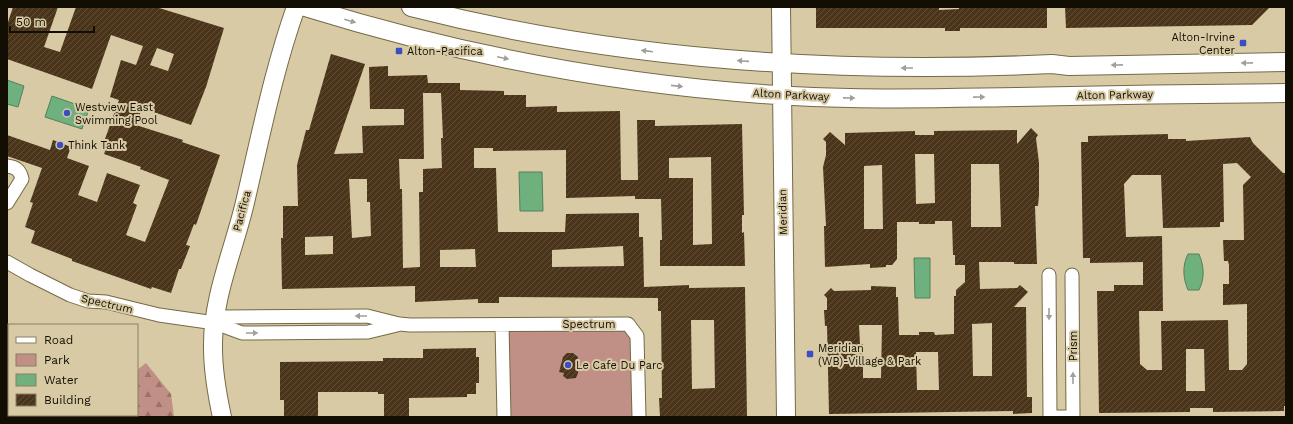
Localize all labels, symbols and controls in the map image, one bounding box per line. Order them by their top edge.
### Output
scale bar [10,8,94,34]
text: 50 m [16,15,46,29]
one-way arrow [343,19,356,25]
place label: Alton-Irvine Center [1171,31,1236,57]
marker: Alton-Irvine Center [1238,38,1248,48]
place label: Alton-Pacifica [407,45,483,58]
marker: Alton-Pacifica [394,46,404,56]
one-way arrow [641,48,653,54]
one-way arrow [497,56,509,62]
one-way arrow [737,57,749,64]
one-way arrow [1240,60,1253,66]
one-way arrow [1110,62,1123,68]
one-way arrow [900,65,913,71]
one-way arrow [671,82,683,89]
street label: Alton Parkway [752,87,830,104]
street label: Alton Parkway [1077,88,1154,102]
one-way arrow [843,94,855,101]
one-way arrow [973,94,986,100]
place label: Westview East Swimming Pool [75,101,158,127]
marker: Westview East Swimming Pool [62,108,72,118]
place label: Think Tank [68,139,125,152]
marker: Think Tank [55,140,65,150]
street label: Pacifica [230,189,254,233]
street label: Meridian [776,189,790,235]
street label: Spectrum [80,292,134,316]
one-way arrow [1046,308,1052,321]
one-way arrow [354,313,367,319]
street label: Spectrum [563,318,615,331]
legend [8,324,138,416]
one-way arrow [246,330,259,336]
street label: Prism [1067,331,1080,361]
text: Road [44,333,73,347]
place label: Meridian (WB)-Village & Park [818,342,921,368]
marker: Meridian (WB)-Village & Park [805,349,815,359]
text: Park [44,353,70,367]
place label: Le Cafe Du Parc [576,359,662,372]
marker: Le Cafe Du Parc [563,360,573,370]
one-way arrow [1070,371,1076,384]
text: Water [44,373,79,387]
text: Building [44,393,91,407]

